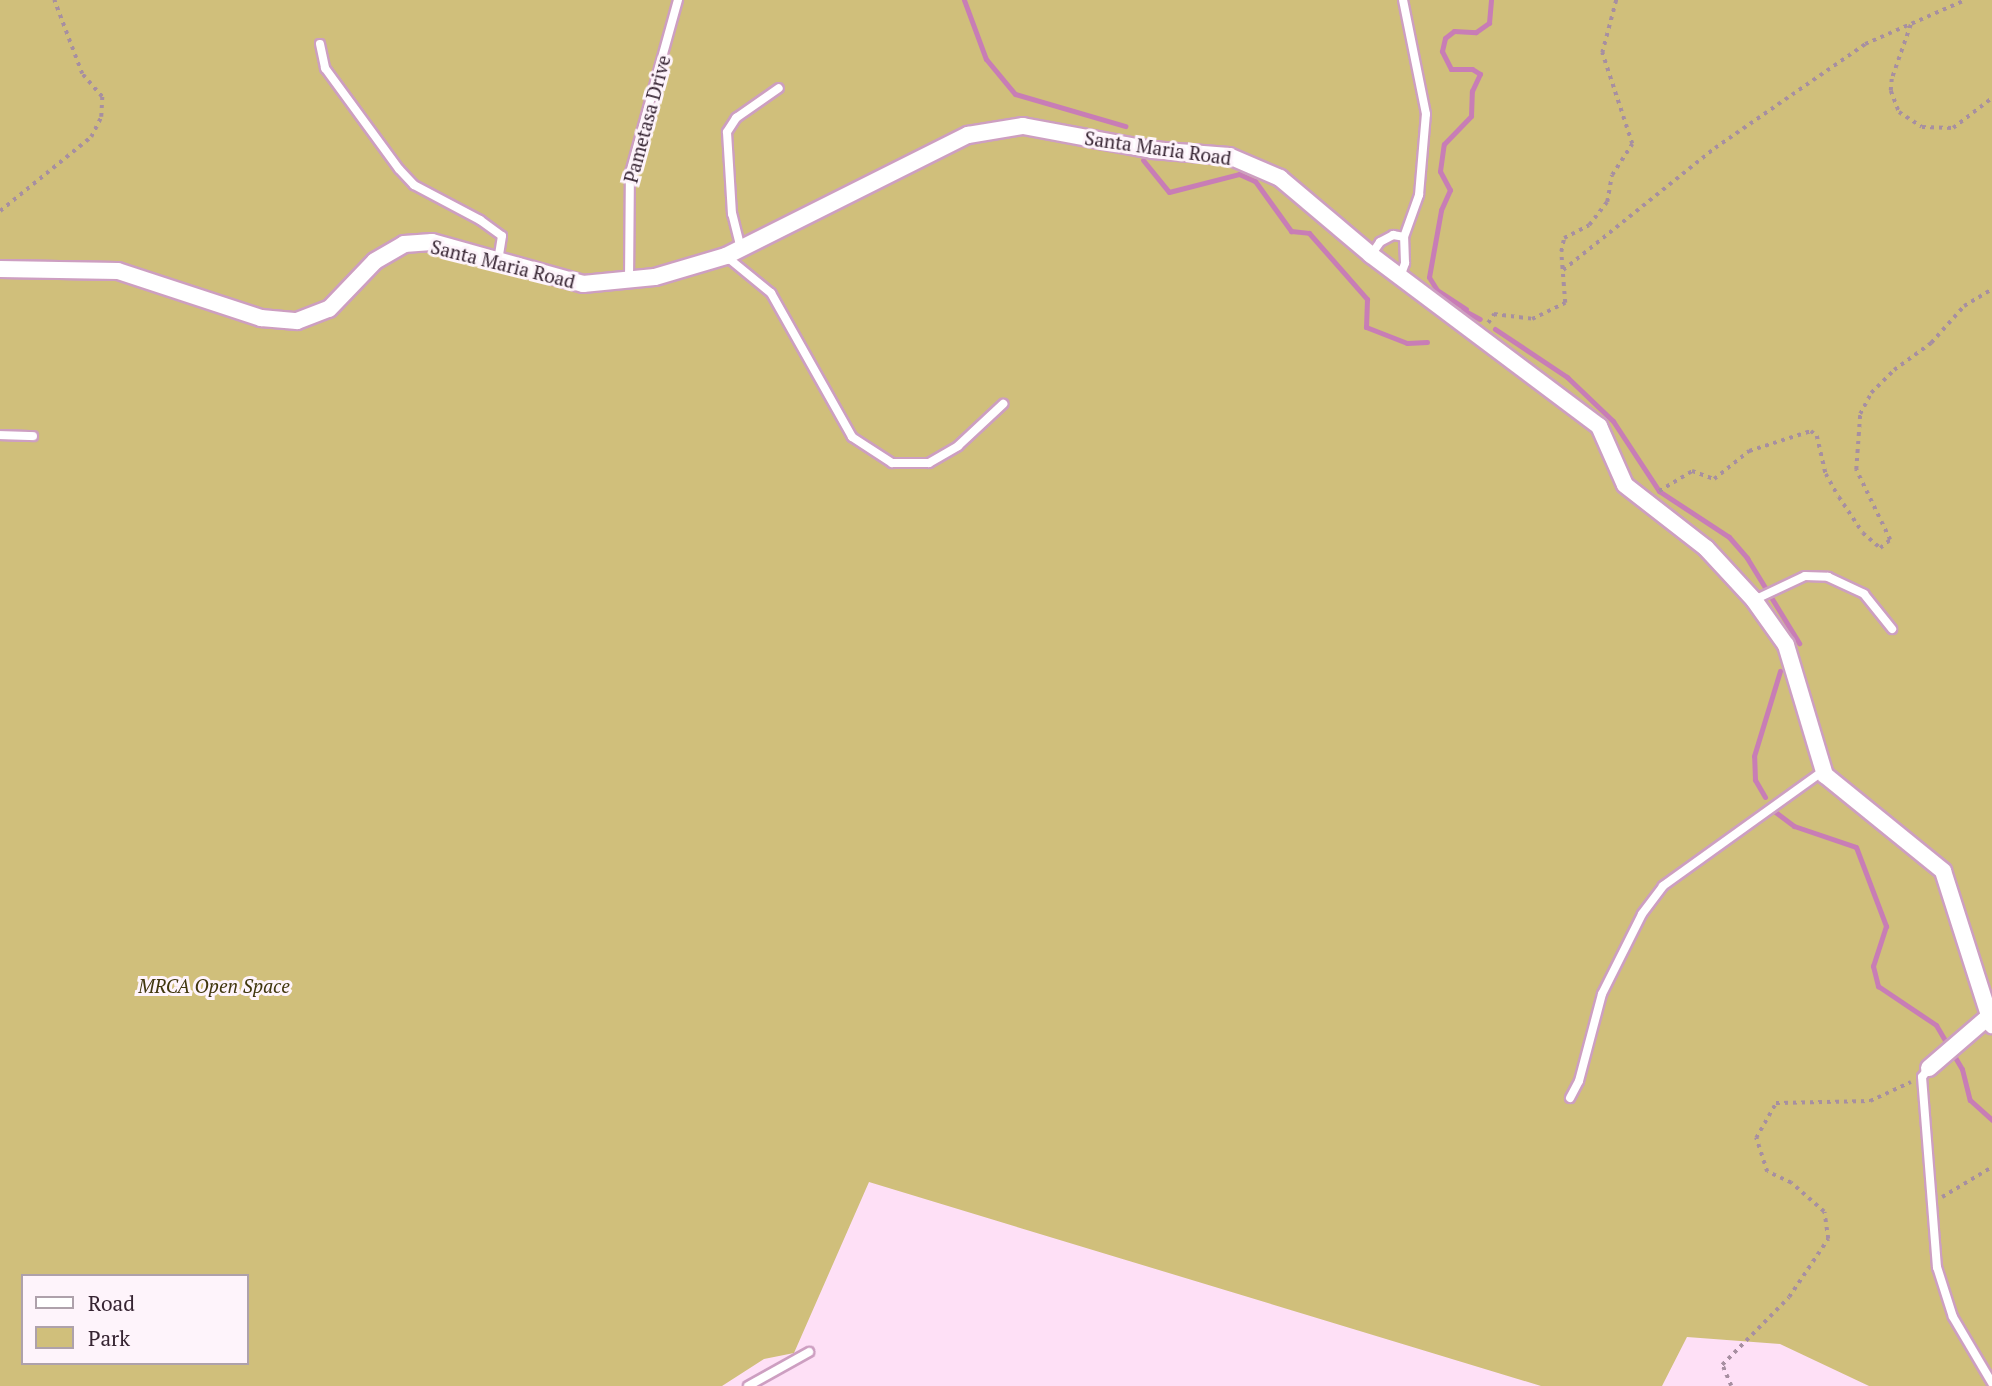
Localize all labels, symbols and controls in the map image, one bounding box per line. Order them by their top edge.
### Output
street label: Pametasa Drive [619,53,675,185]
street label: Santa Maria Road [1083,126,1233,170]
street label: Santa Maria Road [428,235,578,293]
park label: MRCA Open Space [138,975,290,997]
legend [21,1274,248,1365]
text: Road [88,1289,135,1317]
text: Park [88,1324,130,1352]

